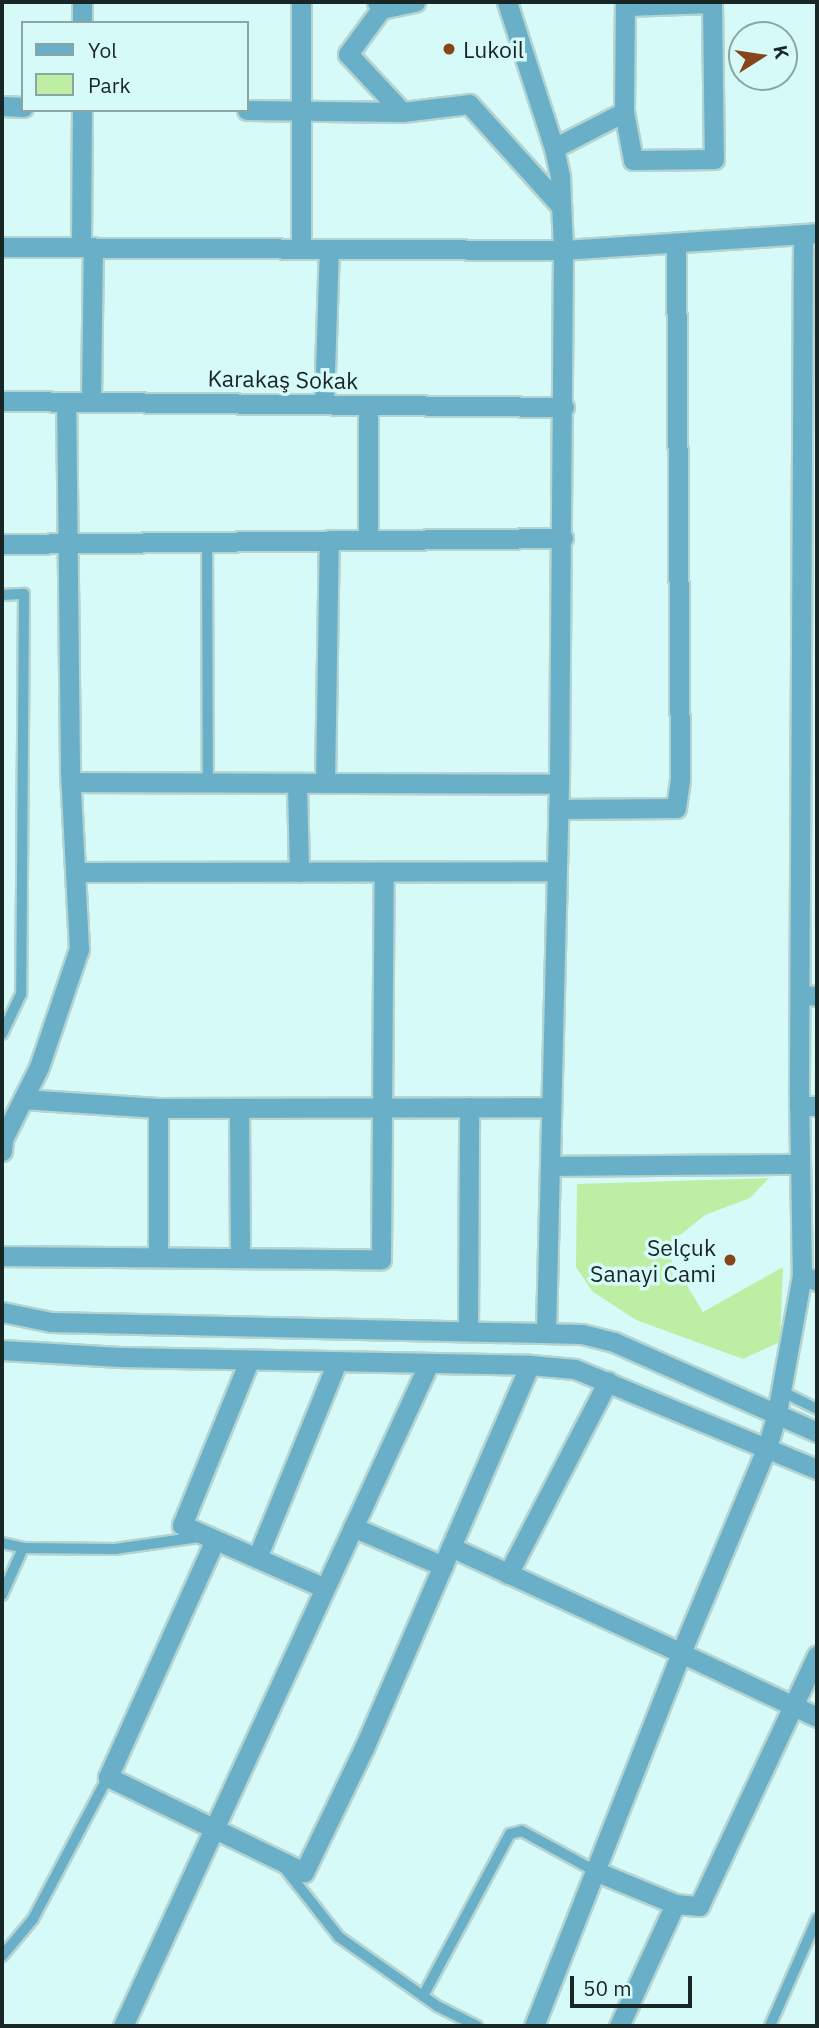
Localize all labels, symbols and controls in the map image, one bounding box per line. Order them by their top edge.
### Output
legend [21,21,248,112]
north arrow [728,21,798,91]
place label: Lukoil [463,35,524,63]
text: Yol [88,36,117,64]
marker: Lukoil [441,41,457,57]
text: K [768,43,795,61]
text: Park [88,71,131,99]
street label: Karakaş Sokak [207,364,359,394]
place label: Selçuk Sanayi Cami [590,1233,716,1287]
marker: Selçuk Sanayi Cami [722,1252,738,1268]
scale bar [574,1962,696,2006]
text: 50 m [583,1974,632,2002]

